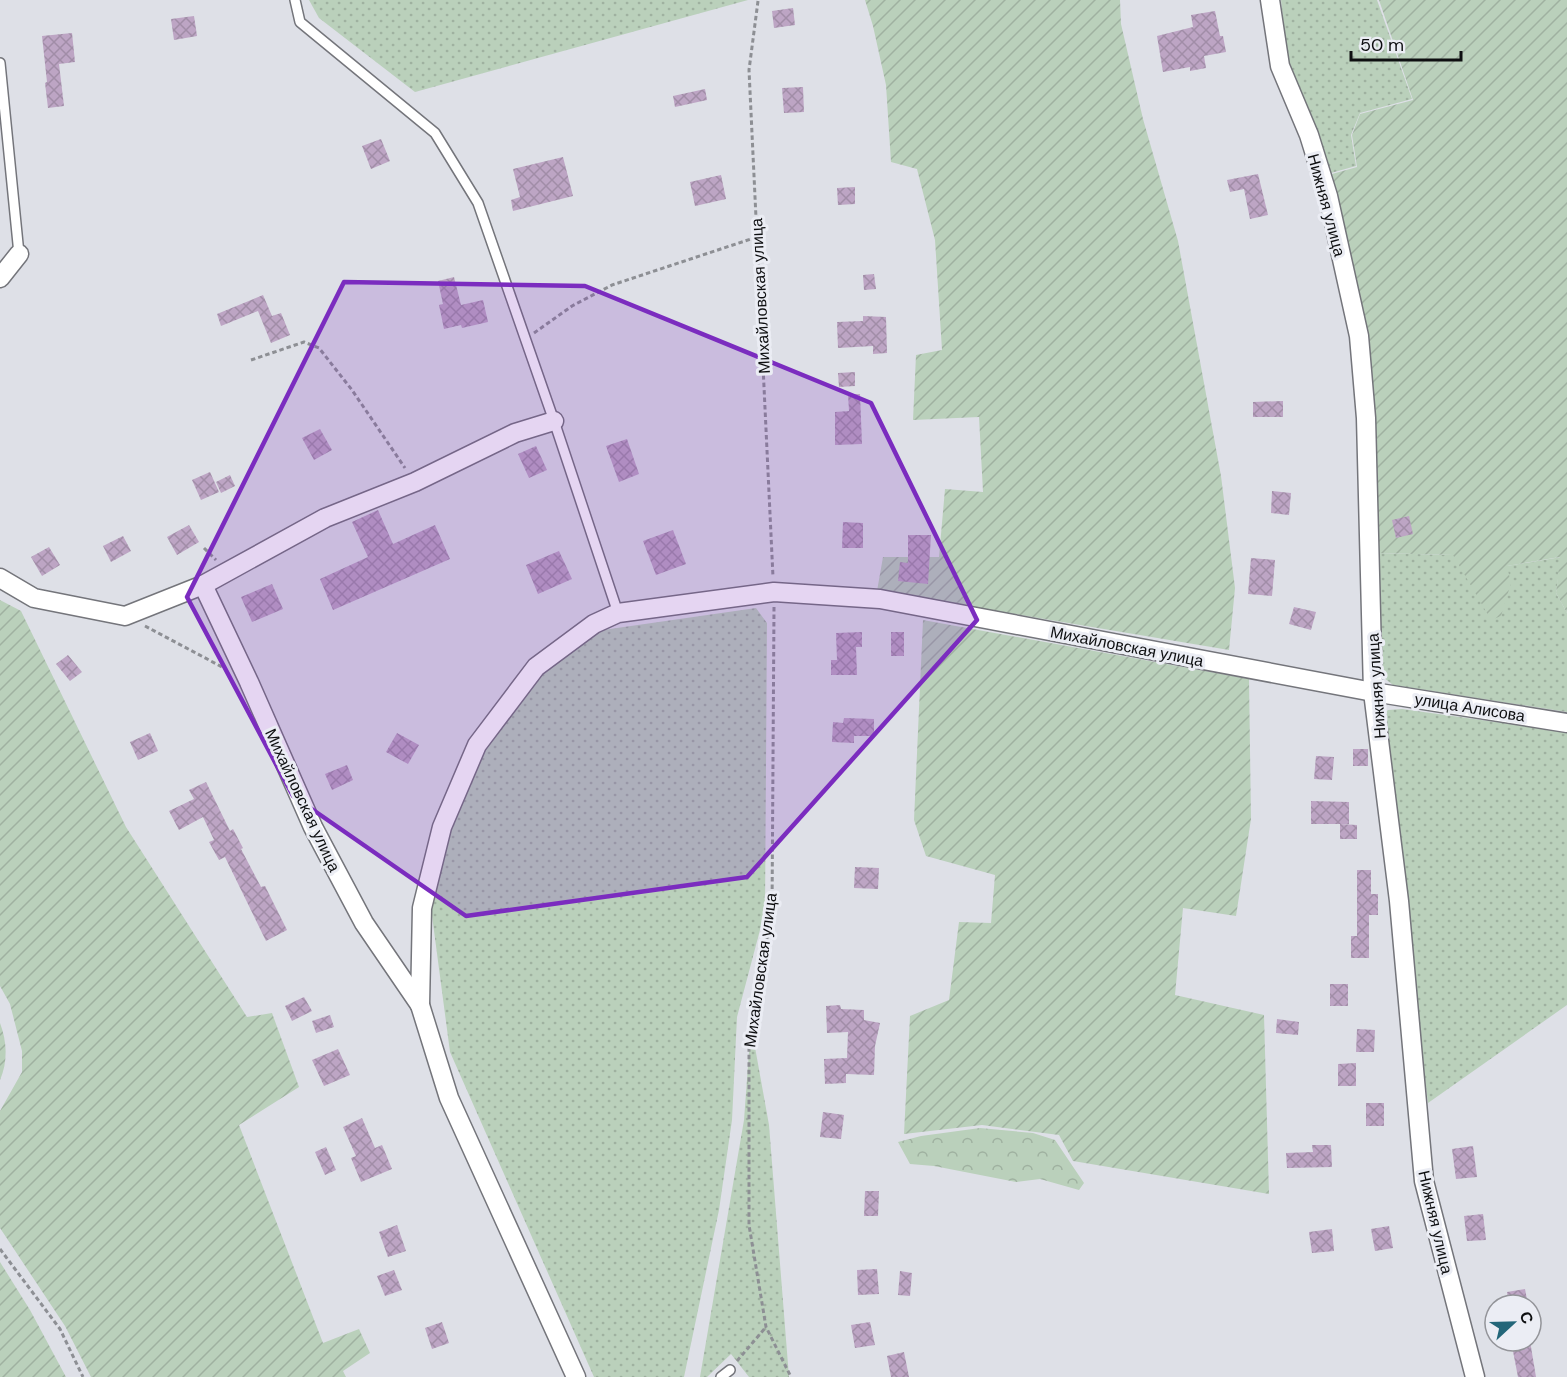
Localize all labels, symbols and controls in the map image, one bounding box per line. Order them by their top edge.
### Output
scale bar [1351,24,1460,62]
text: 50 m [1360,33,1404,57]
street label: Нижняя улица [1303,151,1350,259]
street label: Михайловская улица [746,218,775,374]
street label: Михайловская улица [1048,621,1205,672]
street label: Нижняя улица [1362,632,1391,739]
street label: улица Алисова [1413,688,1527,727]
street label: Михайловская улица [260,725,345,875]
street label: Михайловская улица [739,891,782,1049]
street label: Нижняя улица [1413,1168,1458,1276]
north arrow [1483,1293,1543,1353]
text: С [1515,1308,1539,1327]

